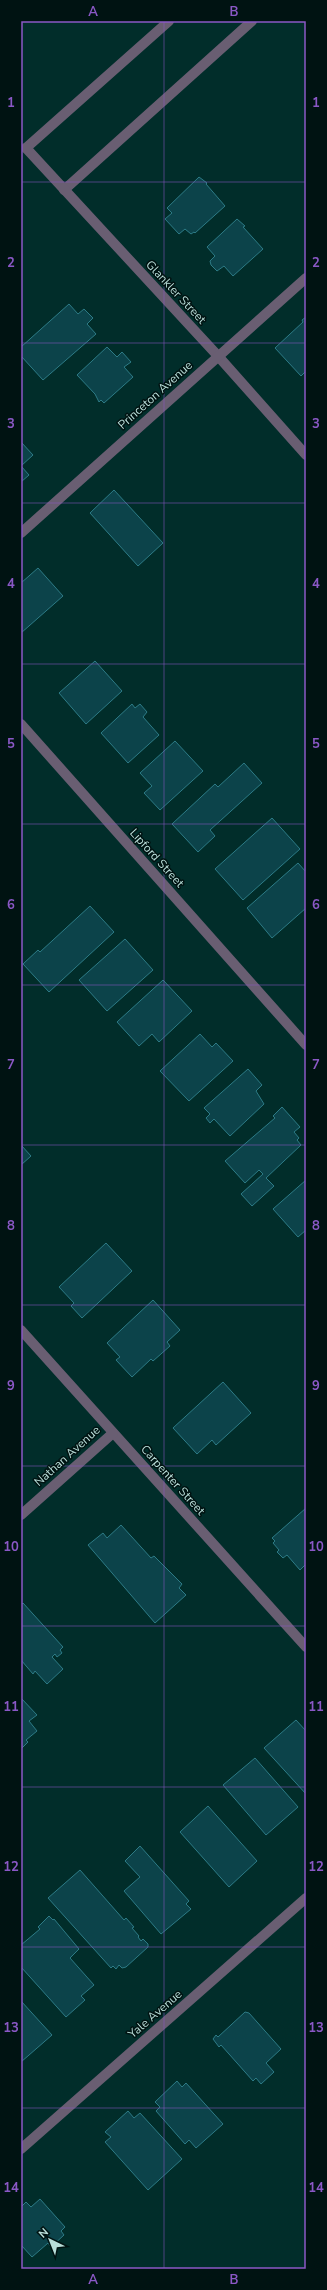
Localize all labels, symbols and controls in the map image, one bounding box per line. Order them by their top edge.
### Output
text: A [88,3,98,21]
text: B [230,3,239,21]
text: 1 [7,94,15,112]
text: 1 [312,94,320,112]
text: 2 [7,254,15,272]
text: 2 [312,254,320,272]
street label: Glankler Street [142,257,210,328]
street label: Princeton Avenue [114,357,196,433]
text: 3 [7,415,15,433]
text: 3 [312,415,320,433]
text: 4 [7,575,15,593]
text: 4 [312,575,320,593]
text: 5 [7,735,15,753]
text: 5 [312,735,320,753]
street label: Lipford Street [126,825,188,891]
text: 6 [7,896,15,914]
text: 6 [312,896,320,914]
text: 7 [7,1056,15,1074]
text: 7 [312,1056,320,1074]
text: 8 [7,1217,15,1235]
text: 8 [312,1217,320,1235]
text: 9 [7,1377,15,1395]
text: 9 [312,1377,320,1395]
street label: Nathan Avenue [31,1422,103,1490]
street label: Carpenter Street [137,1441,209,1519]
text: 10 [3,1538,19,1556]
text: 10 [308,1538,324,1556]
text: 11 [3,1698,19,1716]
text: 11 [308,1698,324,1716]
text: 12 [3,1858,19,1876]
text: 12 [308,1858,324,1876]
street label: Yale Avenue [124,1986,185,2042]
text: 13 [3,2019,19,2037]
text: 13 [308,2019,324,2037]
text: 14 [3,2179,19,2197]
text: 14 [308,2179,324,2197]
north arrow [30,2220,70,2260]
text: N [35,2225,52,2241]
text: A [88,2271,98,2289]
text: B [230,2271,239,2289]

